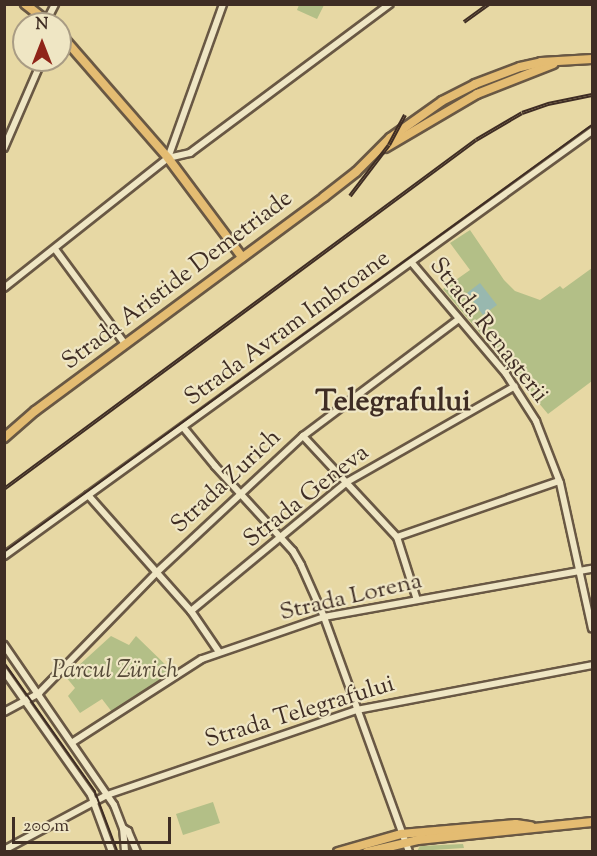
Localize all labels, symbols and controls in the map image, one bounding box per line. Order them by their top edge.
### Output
north arrow [12,12,72,72]
text: N [36,14,48,37]
street label: Strada Aristide Demetriade [57,185,299,377]
street label: Strada Avram Imbroane [180,245,396,413]
street label: Strada Renașterii [422,253,554,409]
district label: Telegrafului [315,385,471,421]
street label: Strada Zurich [166,424,288,540]
street label: Strada Geneva [239,439,375,555]
street label: Strada Lorena [277,568,425,628]
park label: Parcul Zürich [52,658,178,686]
street label: Strada Telegrafului [202,671,398,755]
scale bar [15,805,174,843]
text: 200 m [23,814,69,840]

